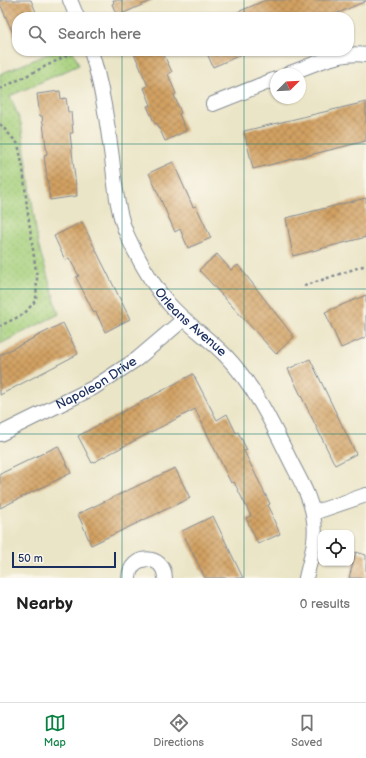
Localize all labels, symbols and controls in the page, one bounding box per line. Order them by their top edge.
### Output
search box [12,12,354,56]
icon: search [26,23,48,45]
text: Search here [58,25,141,44]
north arrow [270,68,306,104]
street label: Orleans Avenue [151,285,230,360]
street label: Napoleon Drive [53,353,140,413]
map controls [318,530,354,566]
button: locate [318,530,354,566]
scale bar [12,550,116,569]
text: 50 m [18,552,43,565]
text: Nearby [16,594,73,614]
text: 0 results [300,596,350,612]
tab: Map [44,712,66,749]
tab: Directions [153,712,204,749]
tab: Saved [291,712,322,749]

